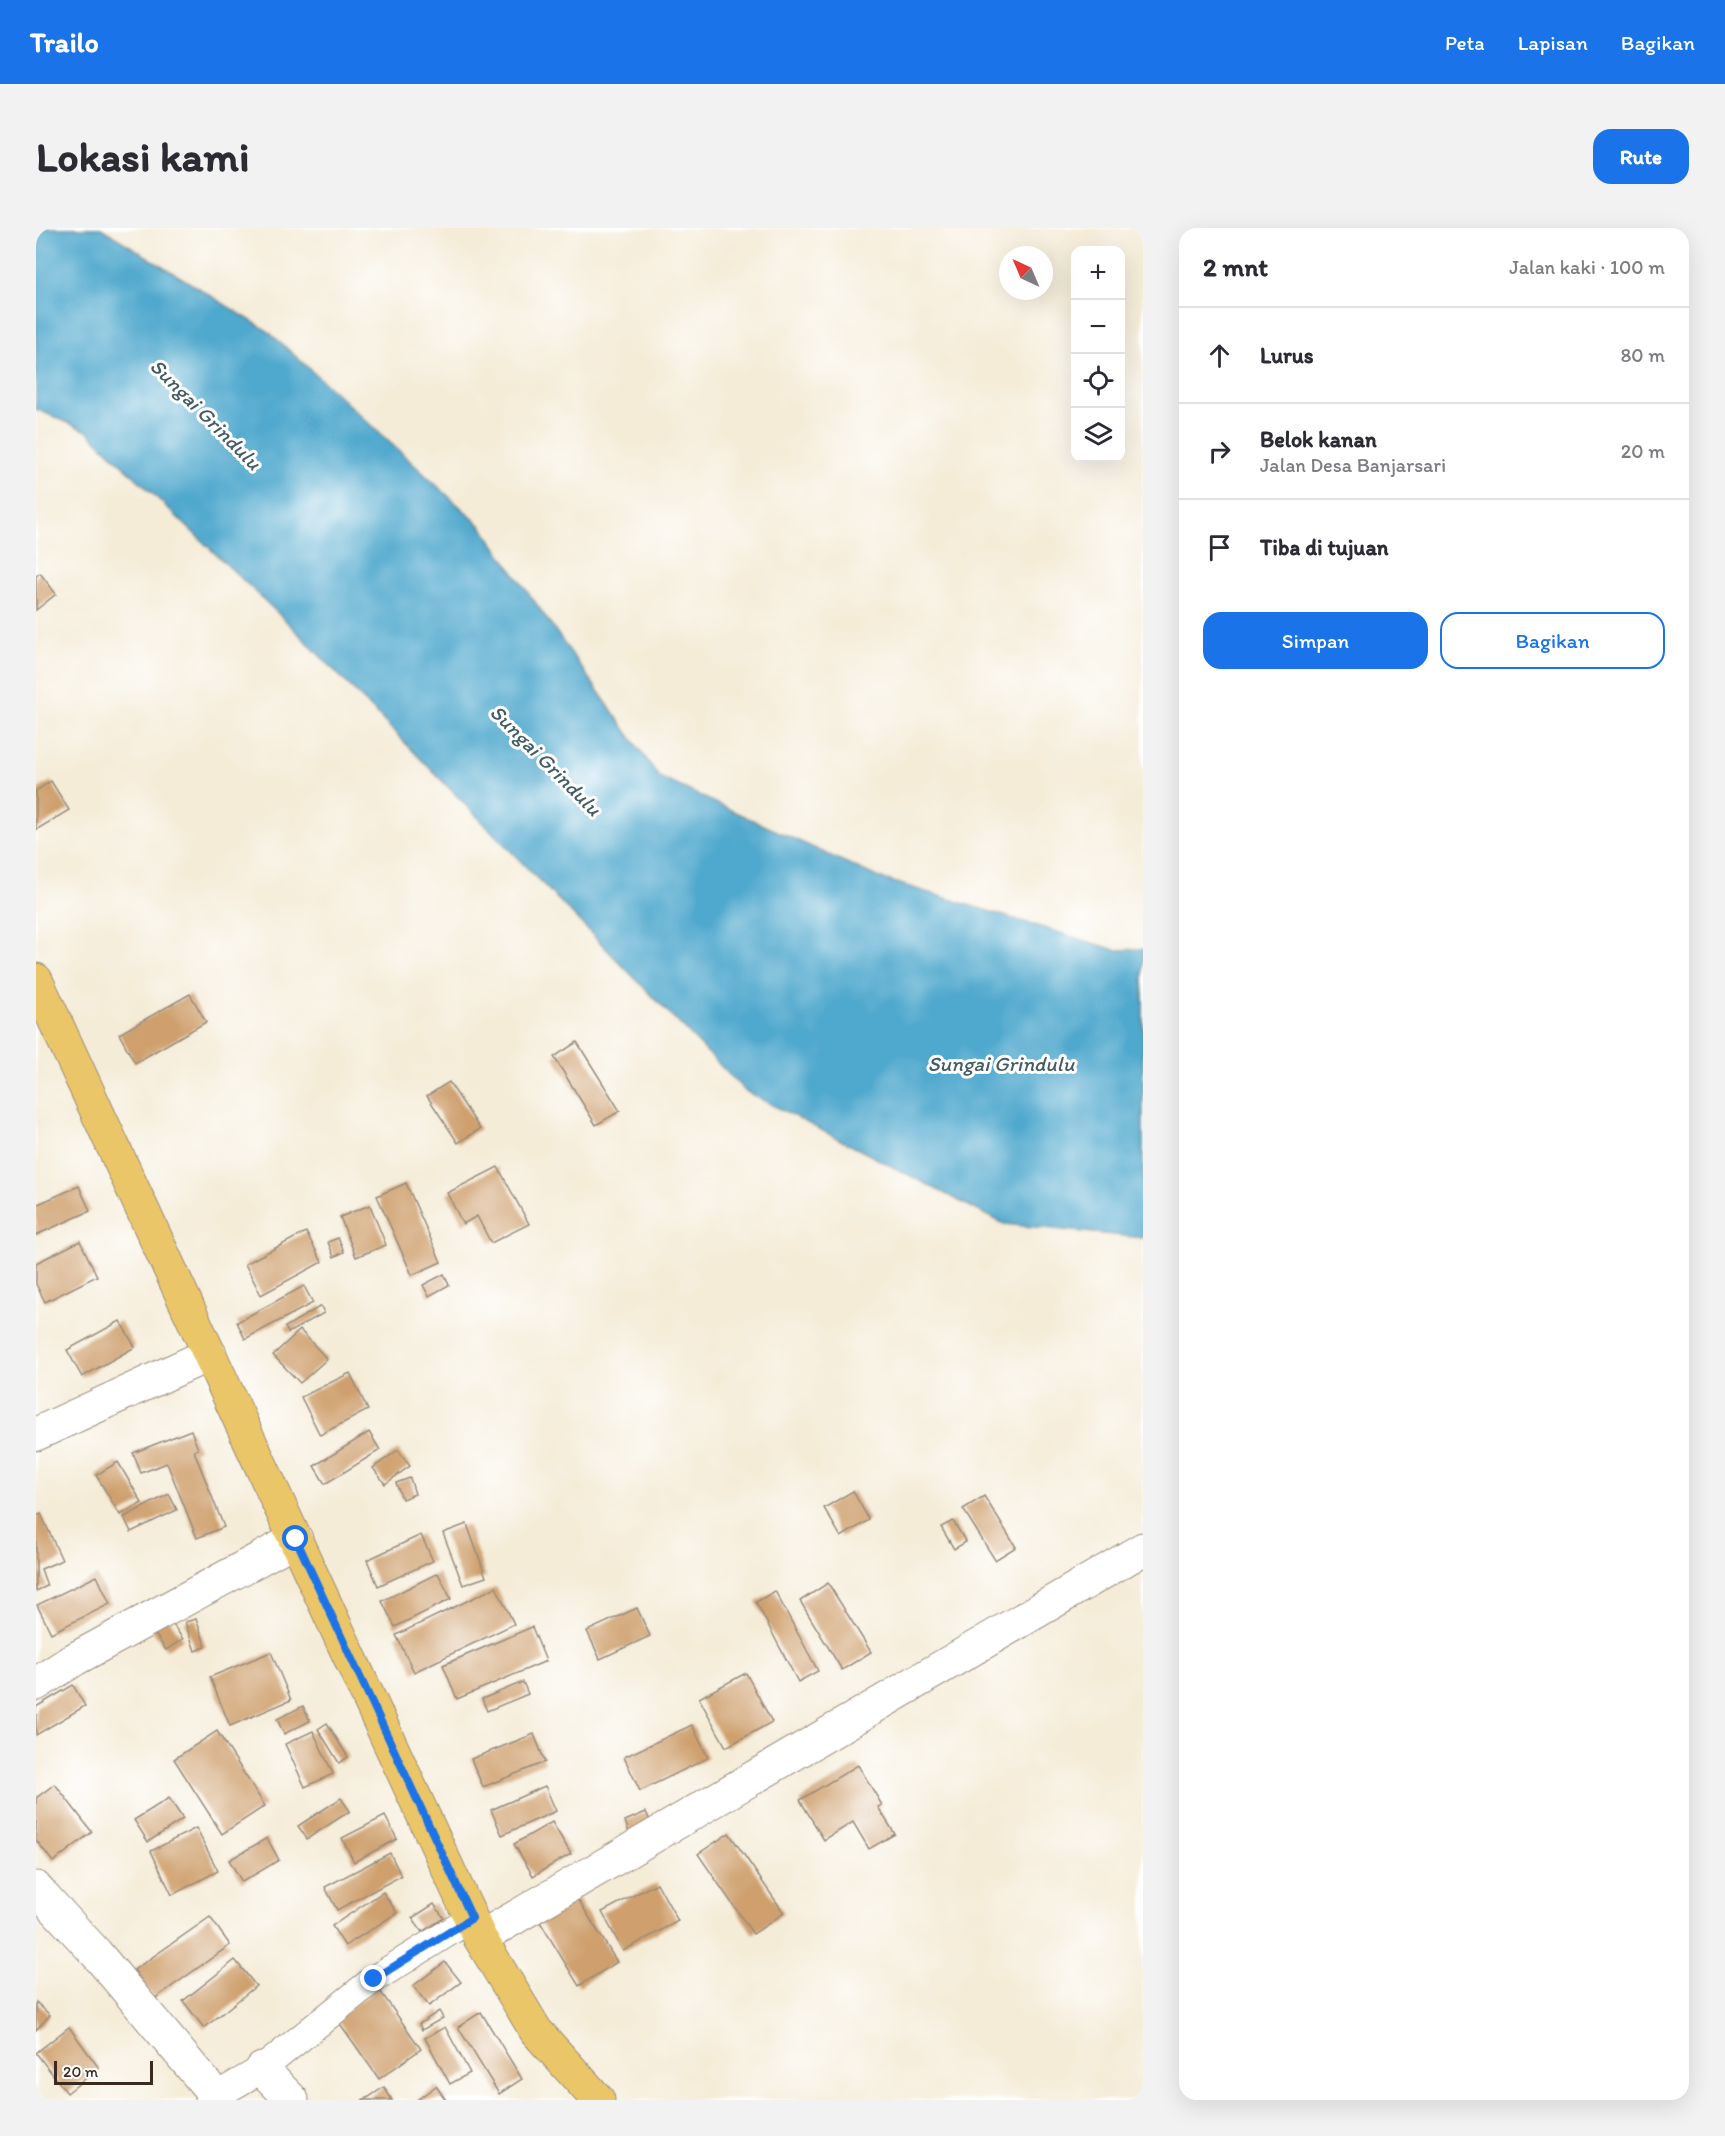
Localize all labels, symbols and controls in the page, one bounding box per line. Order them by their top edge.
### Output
text: Trailo [30,25,99,59]
text: Peta [1445,30,1485,55]
text: Lapisan [1518,30,1588,55]
text: Bagikan [1621,30,1695,55]
button: Rute [1593,129,1689,184]
text: Lokasi kami [36,131,250,182]
north arrow [999,246,1053,300]
map controls [1071,246,1125,462]
button: + [1071,246,1125,300]
text: 2 mnt [1203,251,1268,283]
text: Jalan kaki · 100 m [1509,255,1665,279]
button: − [1071,300,1125,354]
icon: ahead [1203,339,1236,372]
text: Lurus [1260,342,1314,369]
text: 80 m [1620,343,1665,367]
water label: Sungai Grindulu [145,353,267,475]
button: locate [1071,354,1125,408]
button: layers [1071,408,1125,462]
text: Belok kanan [1260,426,1377,453]
icon: right [1203,435,1236,468]
text: 20 m [1621,439,1665,463]
text: Jalan Desa Banjarsari [1260,453,1446,477]
icon: arrive [1203,531,1236,564]
text: Tiba di tujuan [1260,534,1389,561]
button: Simpan [1203,612,1428,669]
button: Bagikan [1440,612,1665,669]
water label: Sungai Grindulu [485,699,607,821]
water label: Sungai Grindulu [928,1051,1075,1076]
route start [282,1525,308,1551]
route end [360,1965,386,1991]
scale bar [54,2058,153,2086]
text: 20 m [63,2062,98,2081]

